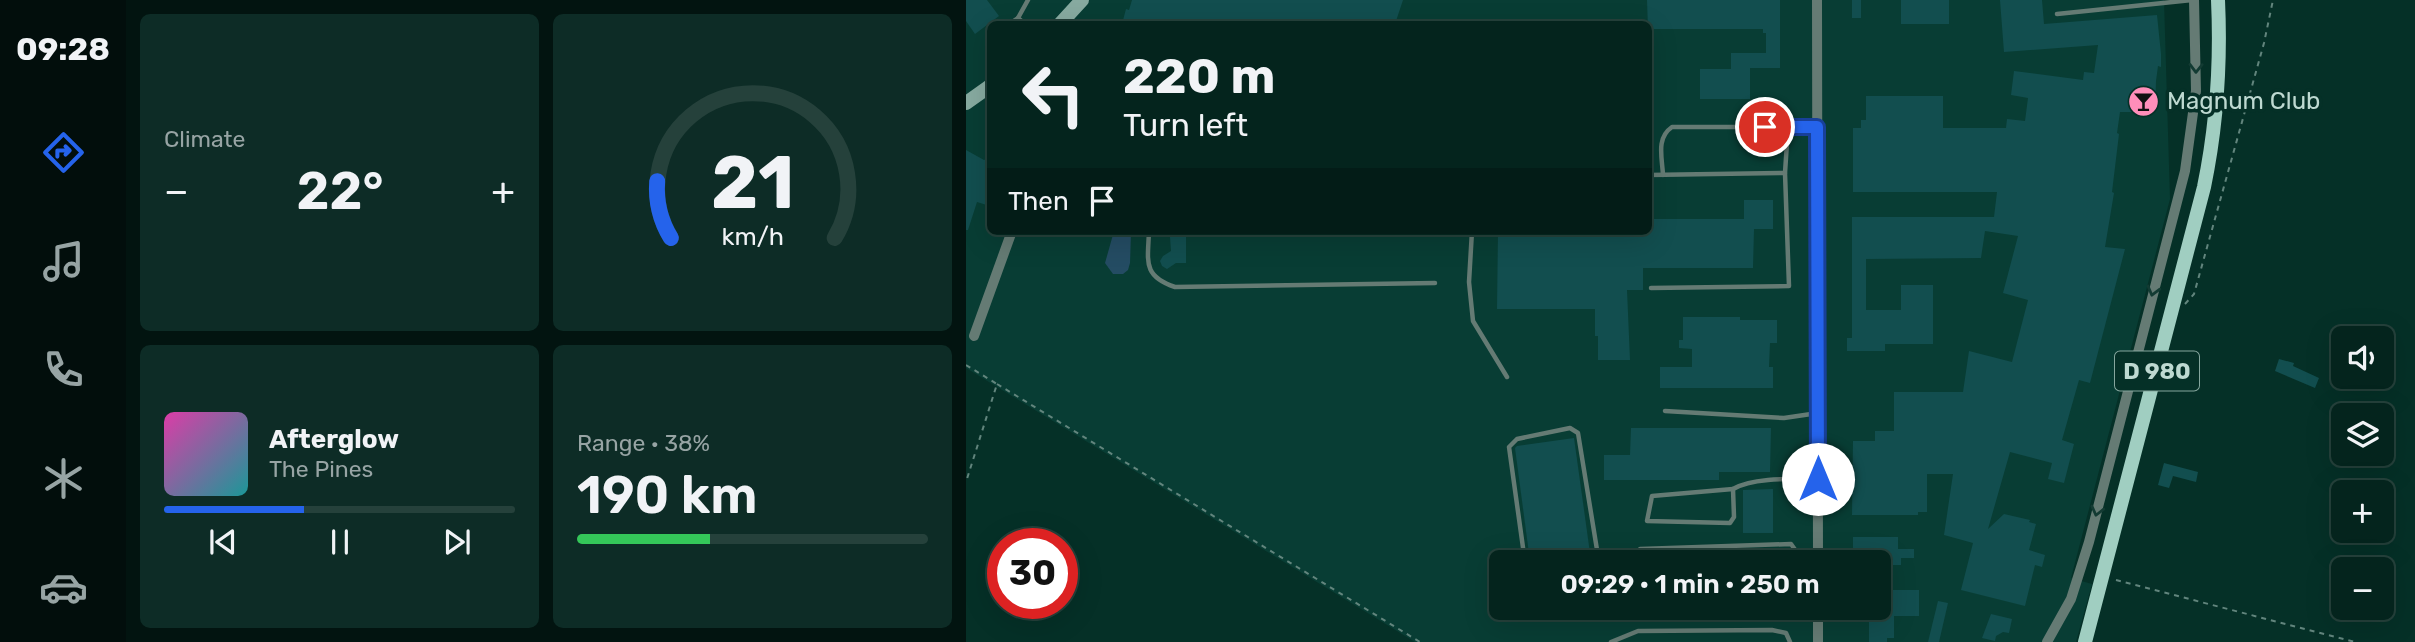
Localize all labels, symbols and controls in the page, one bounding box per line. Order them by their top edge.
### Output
text: 09:28 [16,30,110,68]
text: 220 m [1123,47,1275,105]
icon: left [1008,49,1099,140]
one-way arrow [2189,63,2204,74]
bar icon: Magnum Club [2127,84,2161,118]
place label: Magnum Club [2167,87,2320,115]
pin [1735,97,1795,157]
text: Turn left [1123,106,1248,144]
icon: arrive [1746,108,1784,146]
text: Climate [164,125,245,153]
icon: directions [39,128,88,177]
text: 21 [711,141,794,227]
text: 22° [297,160,384,222]
text: − [164,168,189,214]
text: + [491,168,515,214]
icon: arrive [1083,182,1121,220]
text: Then [1008,186,1069,217]
text: km/h [721,222,784,251]
icon: music [39,237,88,286]
one-way arrow [2147,284,2161,296]
map controls [2331,326,2394,620]
button: sound [2331,326,2394,389]
icon: phone [39,345,88,394]
road number: D 980 [2115,352,2199,390]
button: layers [2331,403,2394,466]
text: Afterglow [269,424,399,455]
text: Range · 38% [577,429,710,457]
position arrow [1781,442,1855,516]
icon: climate [39,454,88,503]
text: The Pines [269,455,373,483]
text: 190 km [577,464,758,526]
button: + [2331,480,2394,543]
one-way arrow [2091,505,2105,517]
icon: previous [204,523,242,561]
icon: pause [321,523,359,561]
icon: next [438,523,476,561]
speed limit sign: 30 [987,528,1078,619]
button: − [2331,557,2394,620]
icon: car [39,563,88,612]
text: 09:29 · 1 min · 250 m [1560,569,1820,600]

